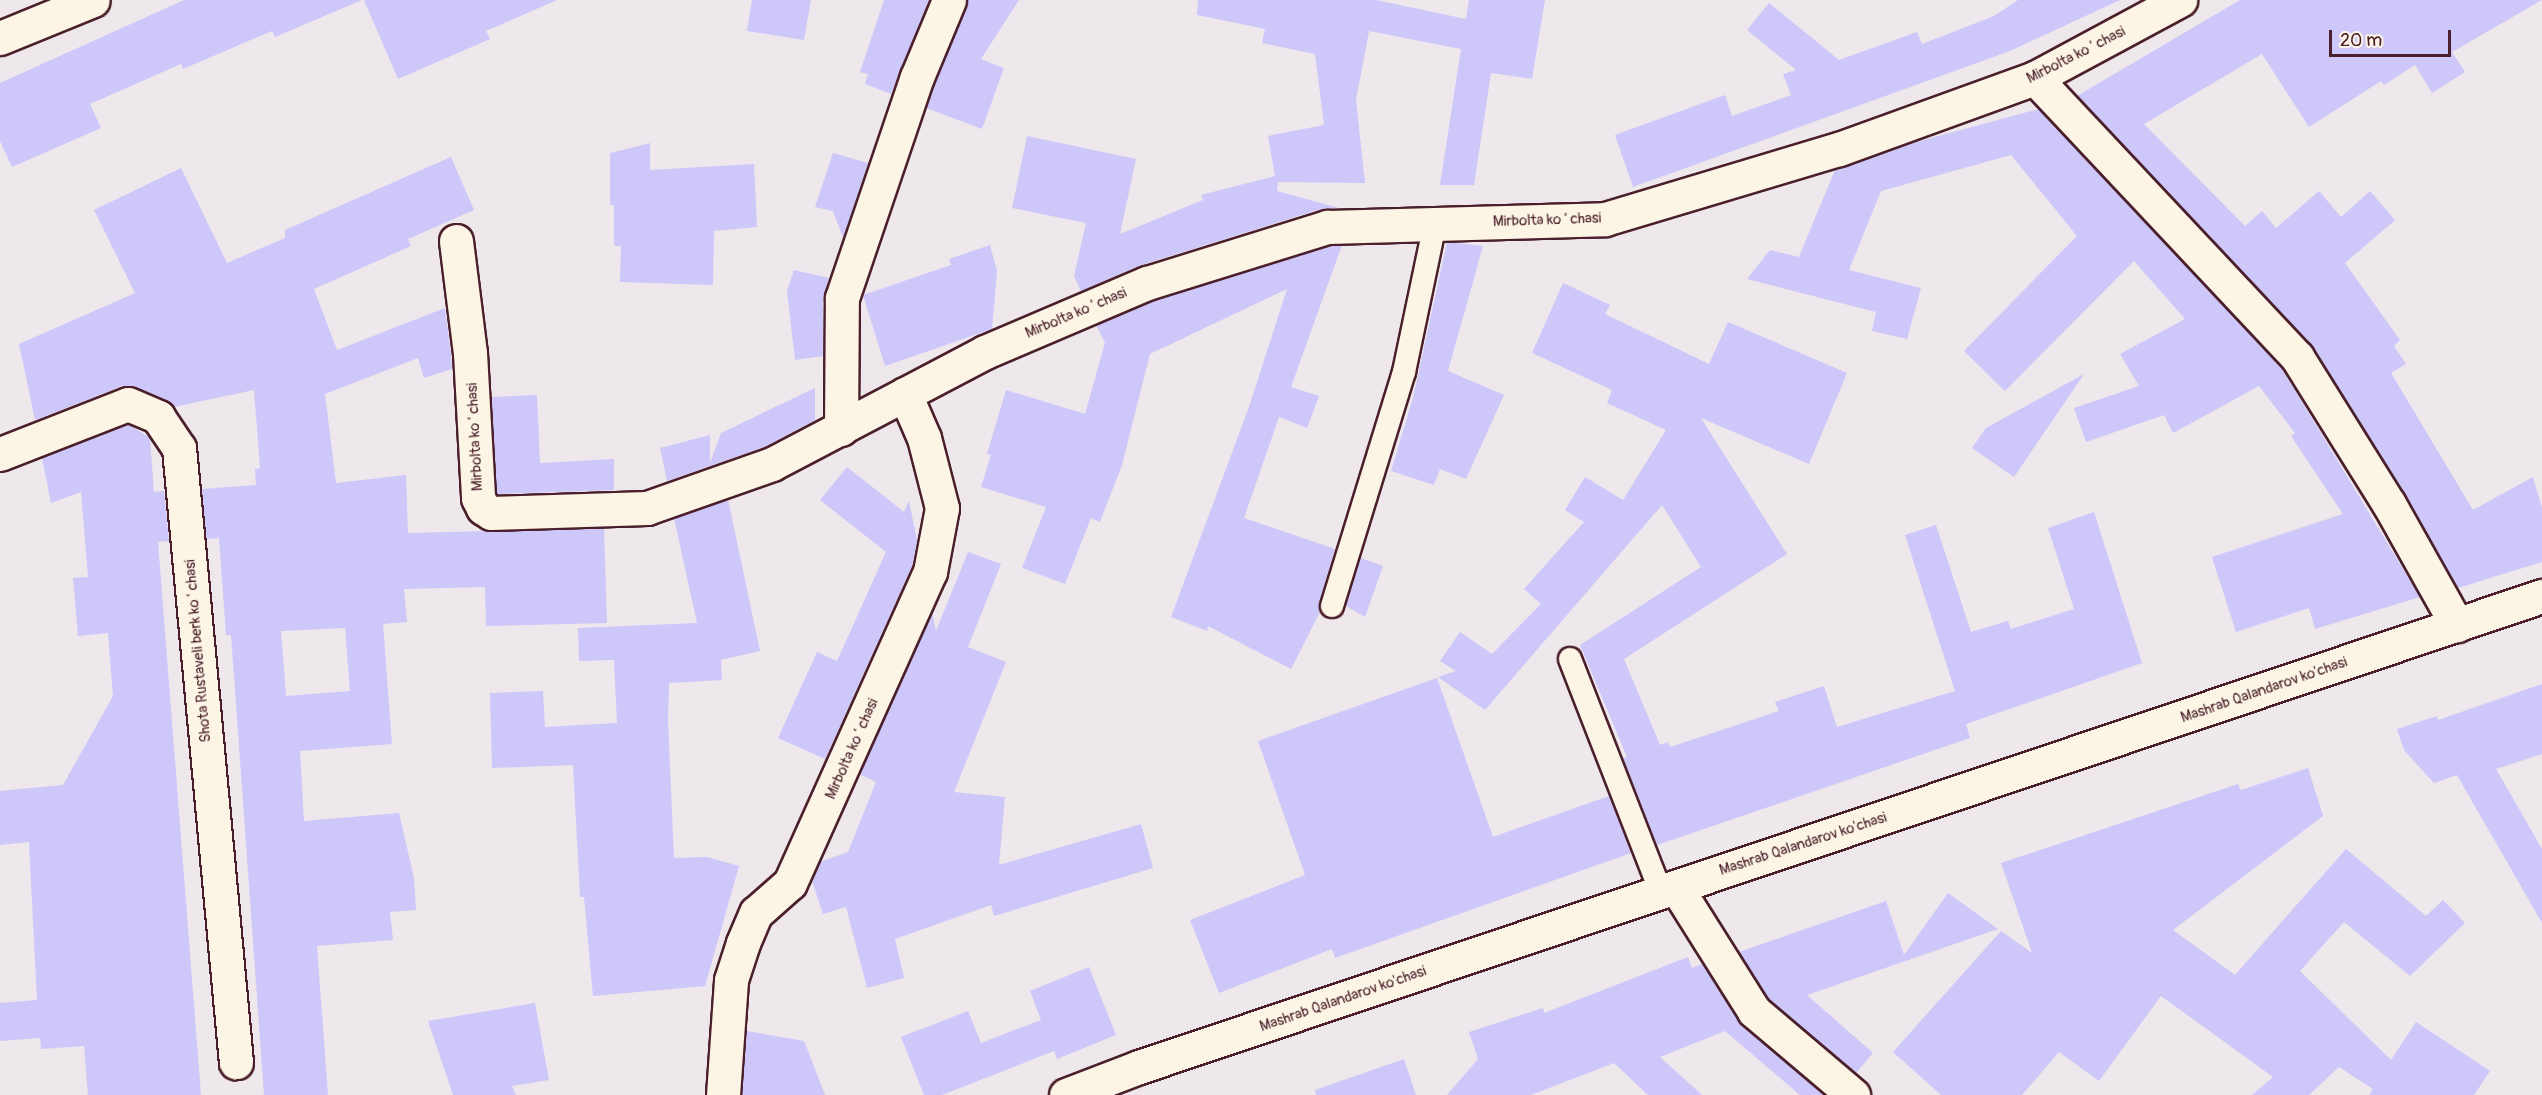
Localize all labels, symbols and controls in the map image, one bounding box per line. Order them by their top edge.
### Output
scale bar [2332,18,2454,56]
street label: Mirbolta koʻchasi [2024,22,2128,88]
text: 20 m [2340,29,2382,52]
street label: Mirbolta koʻchasi [1493,209,1601,231]
street label: Mirbolta koʻchasi [1023,284,1129,342]
street label: Mirbolta koʻchasi [463,382,487,492]
street label: Shota Rustaveli berk koʻchasi [181,559,215,743]
street label: Mashrab Qalandarov ko'chasi [2178,653,2350,727]
street label: Mirbolta koʻchasi [822,696,882,802]
street label: Mashrab Qalandarov ko'chasi [1717,808,1889,880]
street label: Mashrab Qalandarov ko'chasi [1257,962,1429,1036]

